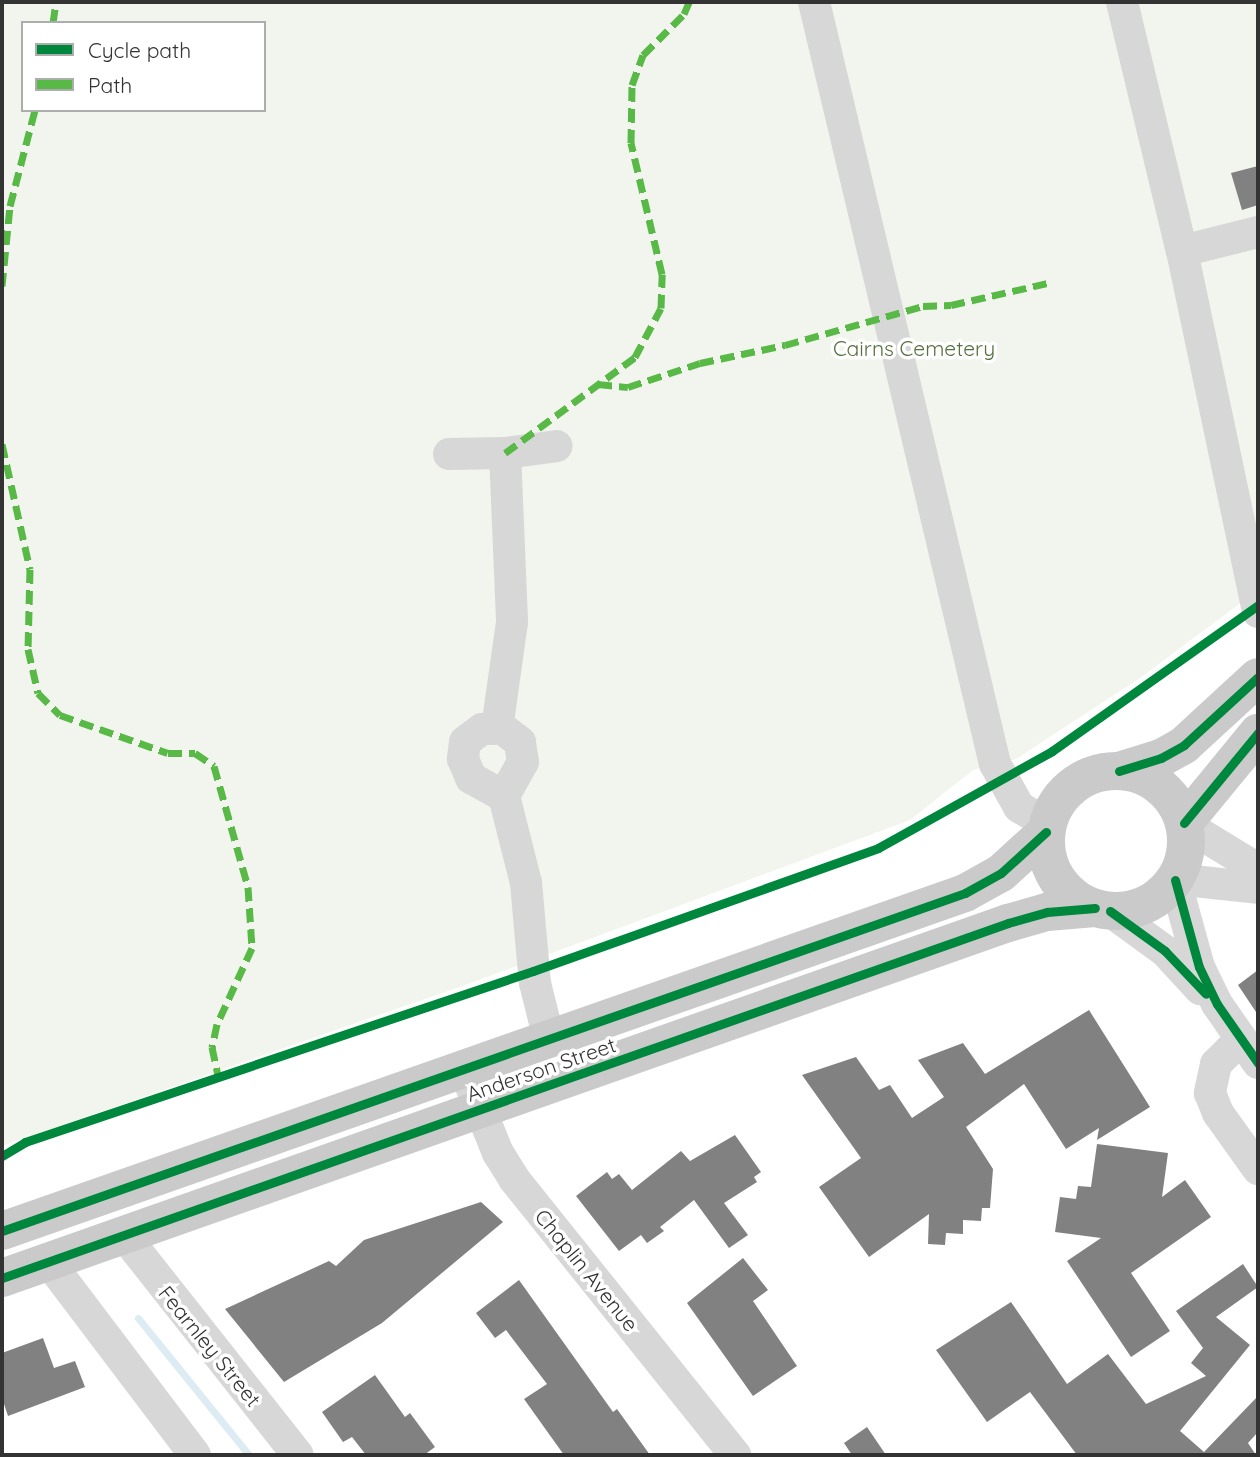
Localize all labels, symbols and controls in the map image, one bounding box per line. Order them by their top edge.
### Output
legend [21,21,266,112]
text: Cycle path [88,37,191,63]
text: Path [88,72,132,98]
park label: Cairns Cemetery [833,335,995,361]
street label: Anderson Street [463,1032,619,1106]
street label: Chaplin Avenue [530,1204,644,1336]
street label: Fearnley Street [154,1281,266,1411]

